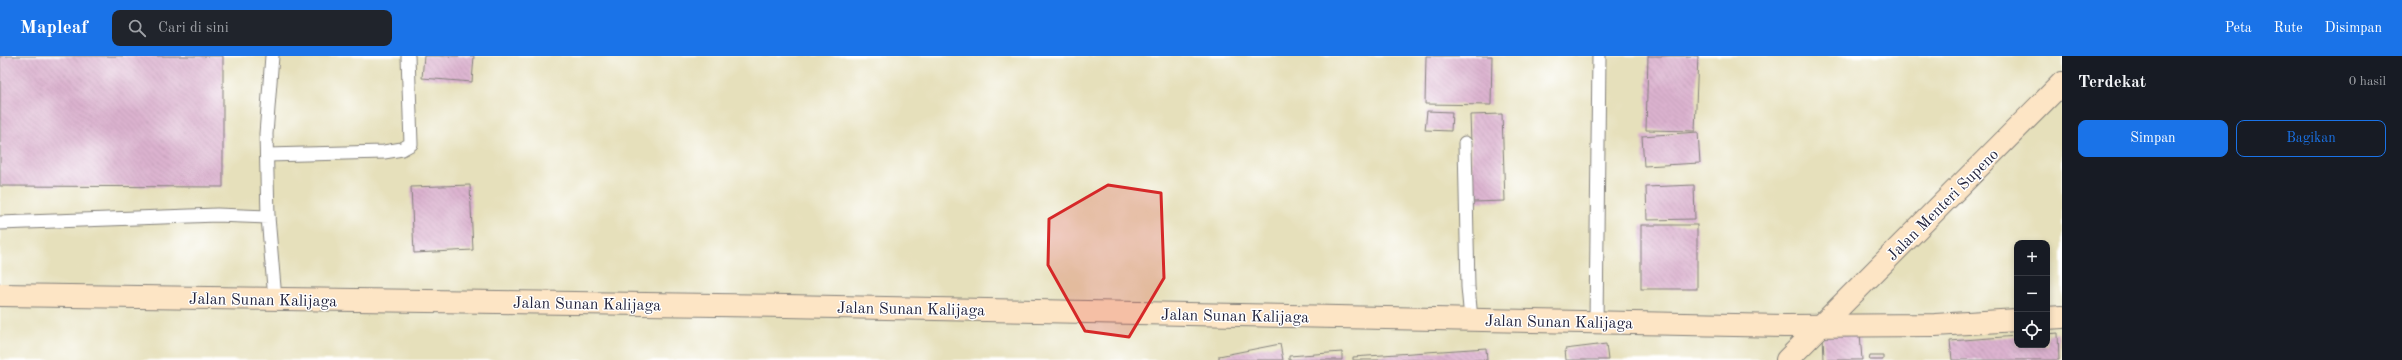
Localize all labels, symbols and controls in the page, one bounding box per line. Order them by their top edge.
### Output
search box [112,10,392,46]
icon: search [126,17,148,39]
text: Mapleaf [20,19,88,38]
text: Cari di sini [158,21,229,36]
text: Peta [2225,21,2252,35]
text: Rute [2274,21,2303,35]
text: Disimpan [2325,21,2382,35]
text: Terdekat [2078,74,2146,91]
text: 0 hasil [2349,75,2386,88]
button: Simpan [2078,120,2228,157]
button: Bagikan [2236,120,2386,157]
street label: Jalan Menteri Supeno [1885,147,2002,264]
map controls [2014,240,2050,348]
button: + [2014,240,2050,276]
button: − [2014,276,2050,312]
street label: Jalan Sunan Kalijaga [189,292,337,310]
street label: Jalan Sunan Kalijaga [513,296,661,314]
street label: Jalan Sunan Kalijaga [837,301,985,319]
street label: Jalan Sunan Kalijaga [1161,308,1309,326]
button: locate [2014,312,2050,348]
street label: Jalan Sunan Kalijaga [1485,314,1633,332]

